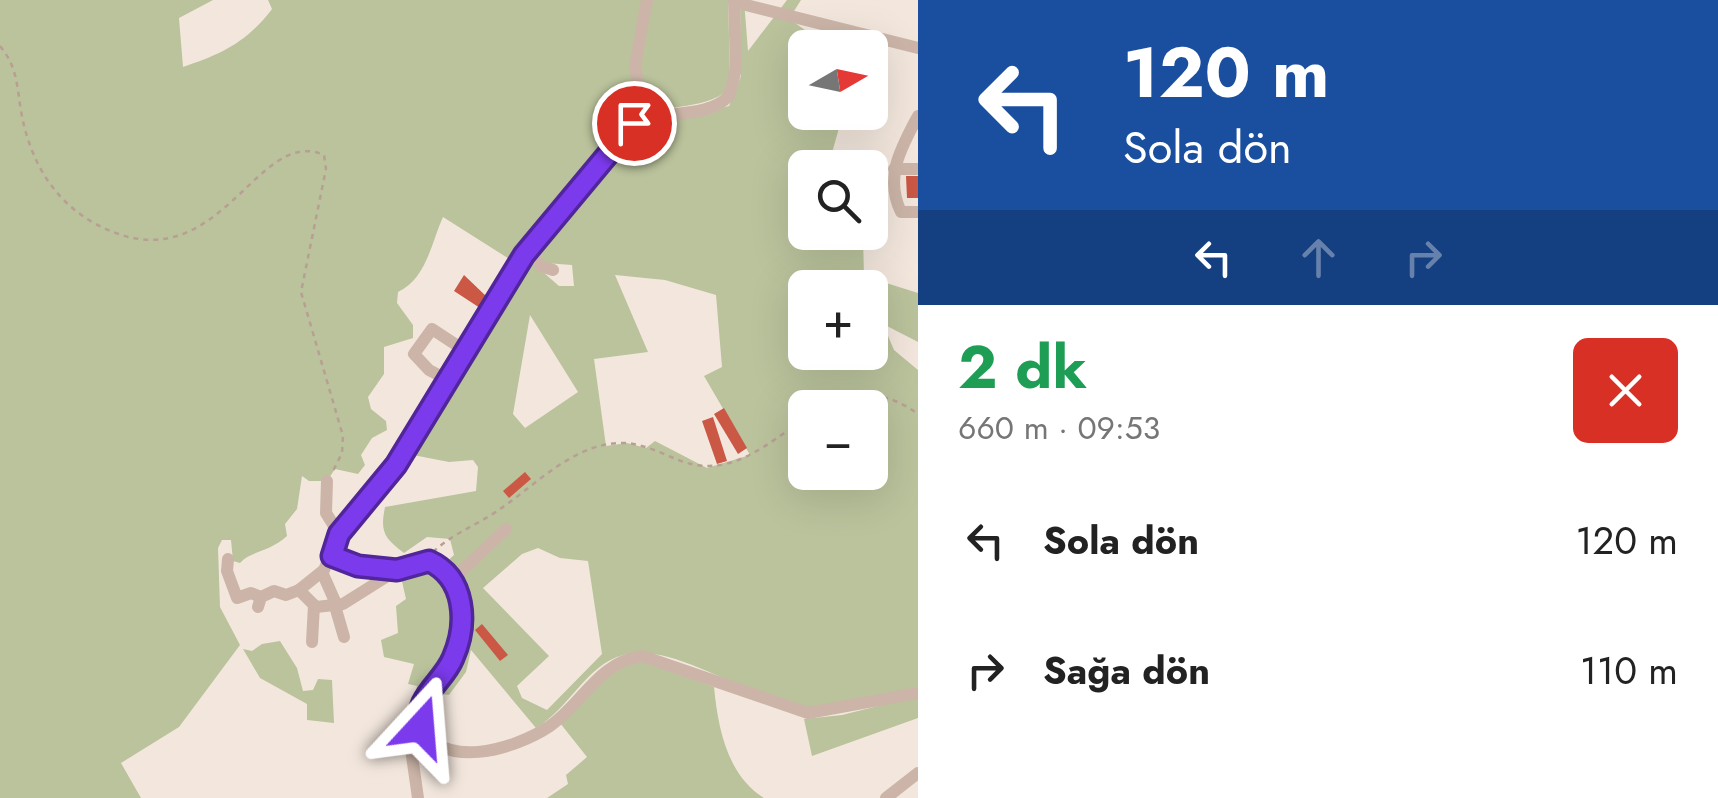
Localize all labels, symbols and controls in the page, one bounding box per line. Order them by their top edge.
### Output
text: 120 m [1123,22,1329,123]
north arrow [788,30,888,130]
map controls [788,30,888,490]
icon: left [958,40,1088,170]
pin [592,81,677,166]
icon: arrive [607,96,662,151]
text: Sola dön [1123,115,1292,180]
button: search [788,150,888,250]
icon: left [1186,230,1241,285]
icon: ahead [1291,230,1346,285]
icon: right [1396,230,1451,285]
button: + [788,270,888,370]
text: 2 dk [958,324,1087,411]
button: close [1573,338,1678,443]
button: − [788,390,888,490]
text: 660 m · 09:53 [958,405,1160,451]
icon: left [958,513,1013,568]
text: Sola dön [1043,513,1199,568]
text: 120 m [1575,513,1678,568]
icon: right [958,643,1013,698]
text: Sağa dön [1043,643,1210,698]
text: 110 m [1580,643,1678,698]
position arrow [369,675,473,779]

